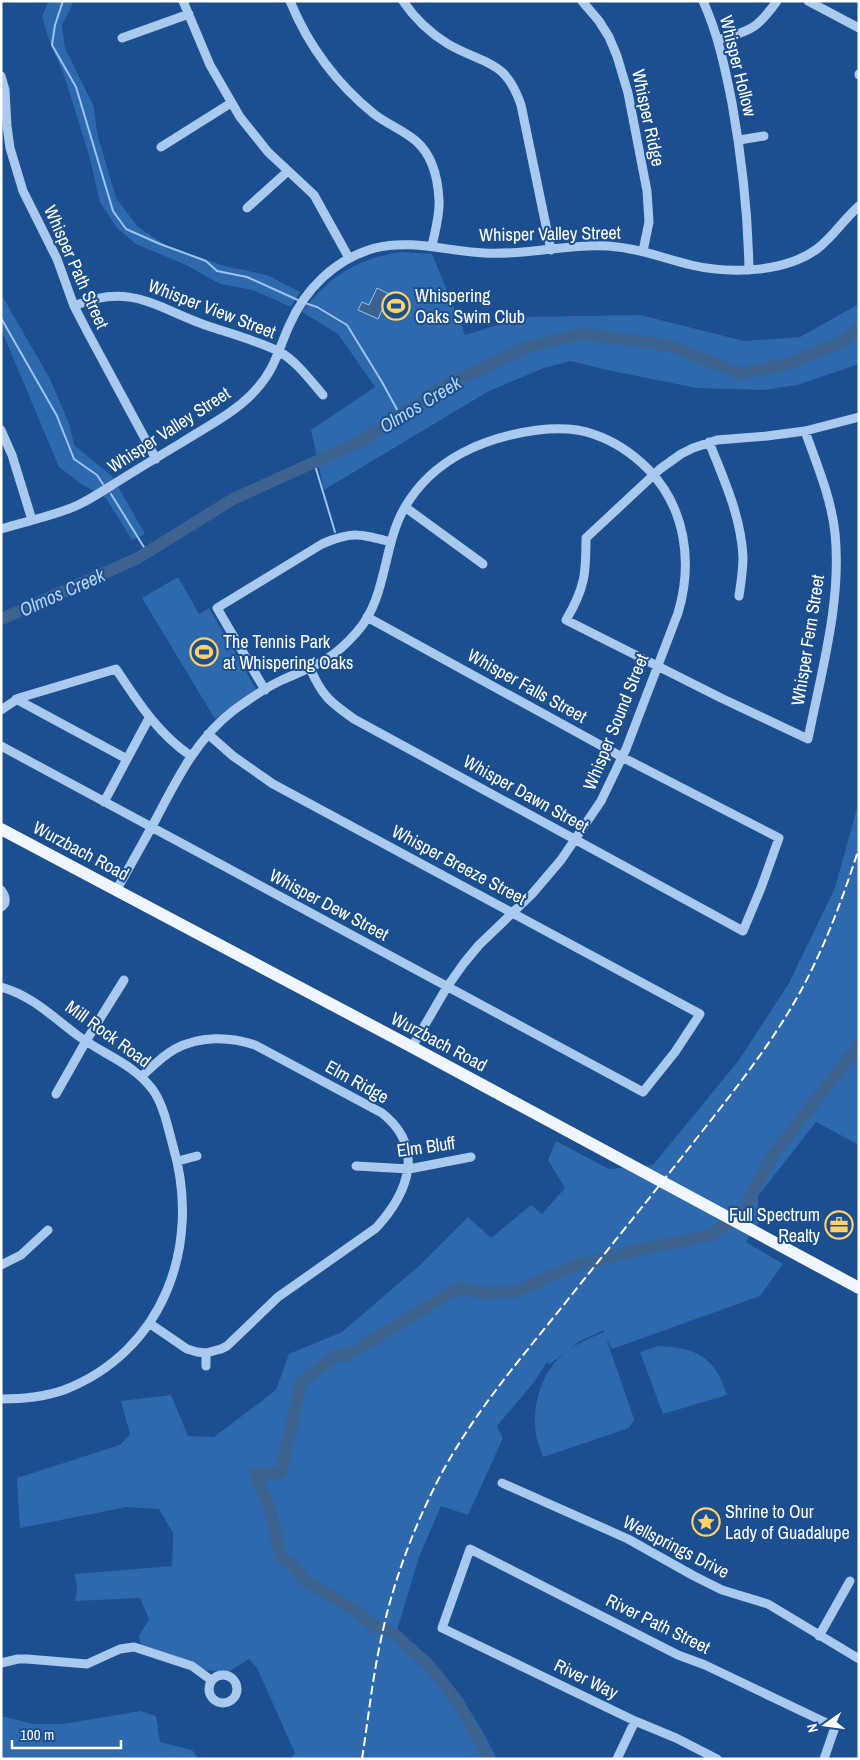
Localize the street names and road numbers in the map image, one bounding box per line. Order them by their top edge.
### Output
street label: Whisper Hollow [714,13,763,119]
street label: Whisper Ridge [626,67,671,169]
street label: Whisper Path Street [38,201,115,333]
street label: Whisper Valley Street [479,220,621,247]
street label: Whisper View Street [145,273,280,344]
street label: Whisper Valley Street [103,381,235,479]
street label: Whisper Fern Street [785,573,830,707]
street label: Whisper Falls Street [463,642,591,729]
street label: Whisper Sound Street [577,650,654,794]
street label: Whisper Dawn Street [459,749,594,839]
street label: Wurzbach Road [29,815,134,886]
street label: Whisper Breeze Street [387,818,531,911]
street label: Whisper Dew Street [265,863,393,947]
street label: Mill Rock Road [60,994,156,1073]
street label: Wurzbach Road [387,1006,492,1077]
street label: Elm Ridge [321,1054,393,1109]
street label: Elm Bluff [395,1130,457,1163]
street label: Wellsprings Drive [619,1509,734,1584]
street label: River Path Street [602,1587,715,1660]
street label: River Way [550,1652,623,1705]

